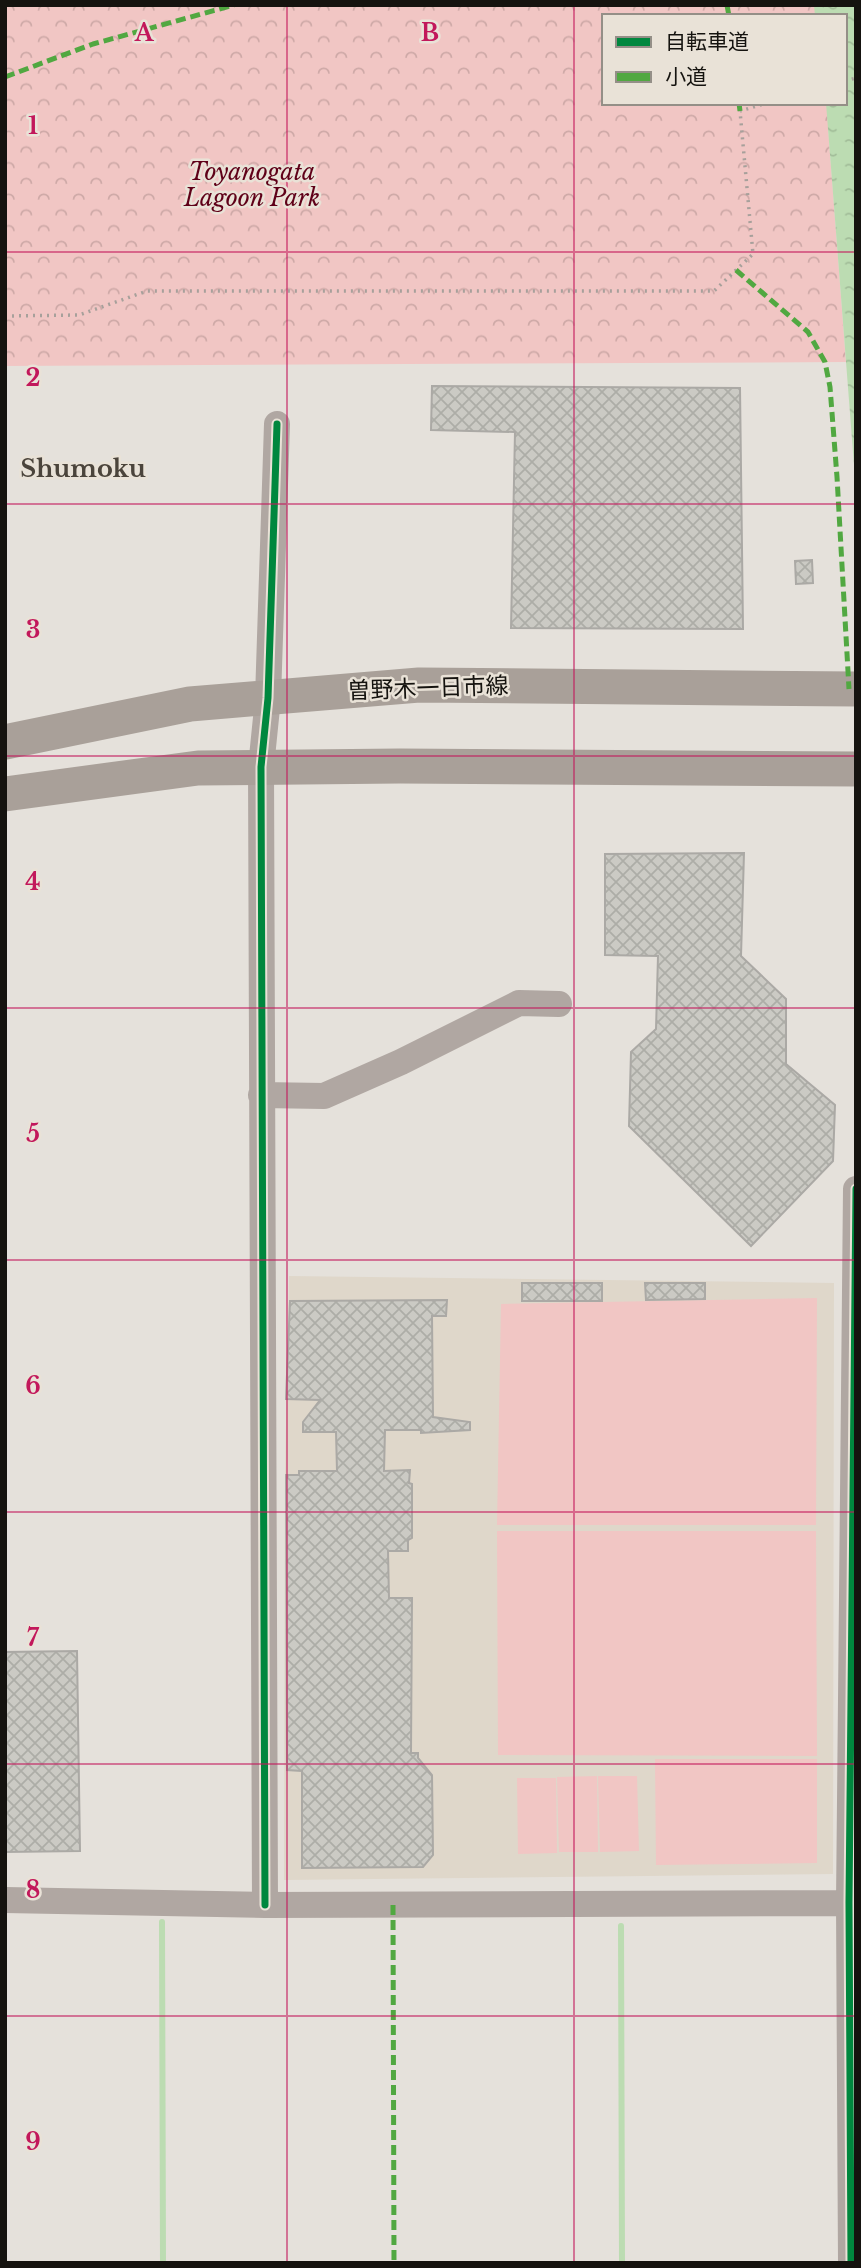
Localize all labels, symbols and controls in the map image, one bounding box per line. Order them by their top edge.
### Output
legend [602,14,847,105]
text: A [134,19,155,47]
text: B [421,19,439,47]
text: 自転車道 [665,29,749,55]
text: 小道 [665,64,707,90]
text: 1 [28,112,38,140]
park label: Toyanogata Lagoon Park [183,158,320,212]
text: 2 [26,364,40,392]
district label: Shumoku [20,454,146,483]
text: 3 [26,616,40,644]
street label: 曽野木一日市線 [347,671,509,705]
text: 4 [25,868,41,896]
text: 5 [26,1120,40,1148]
text: 6 [25,1372,41,1400]
text: 7 [27,1624,40,1652]
text: 8 [26,1876,40,1904]
text: 9 [25,2128,41,2156]

